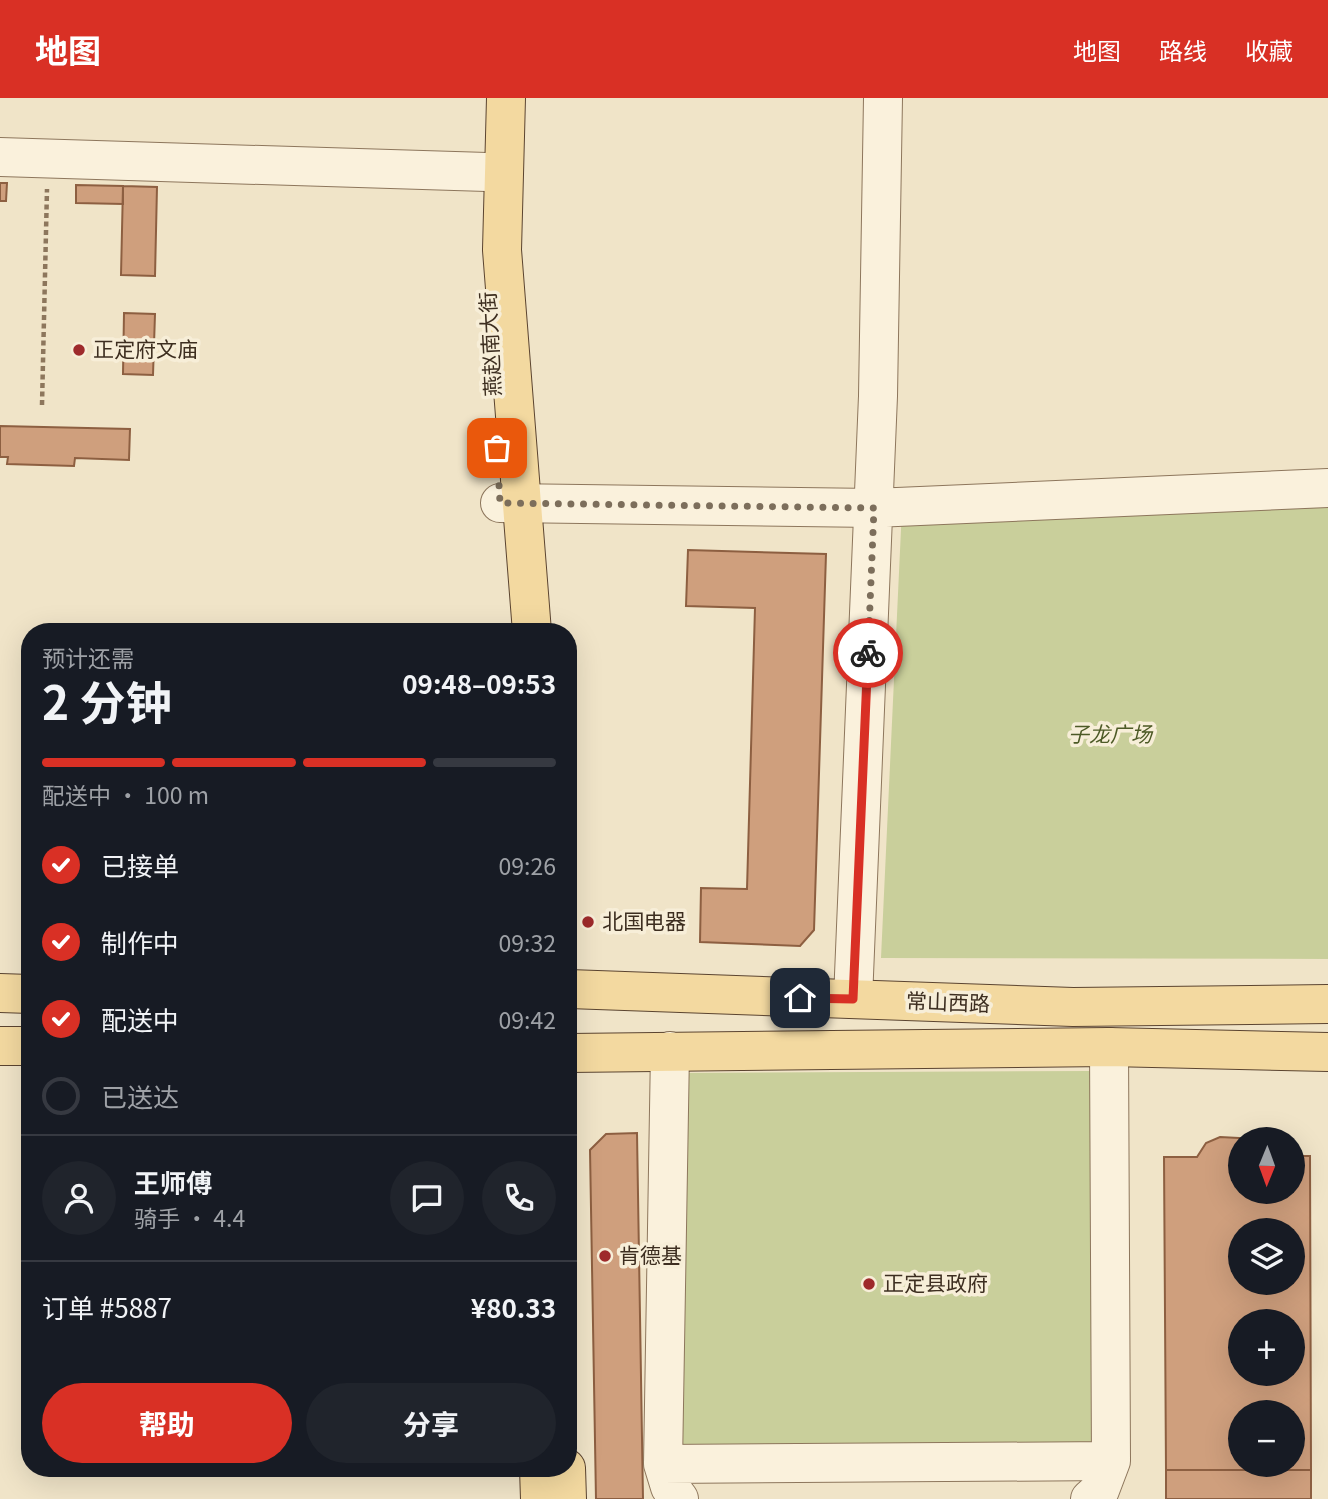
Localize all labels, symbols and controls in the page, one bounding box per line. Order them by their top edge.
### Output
text: 地图 [35,25,101,73]
text: 地图 [1073,32,1121,67]
text: 路线 [1159,32,1207,67]
text: 收藏 [1245,32,1293,67]
street label: 燕赵南大街 [471,291,507,397]
place label: 正定府文庙 [93,333,198,363]
marker: 正定府文庙 [71,342,87,358]
pin [467,418,527,478]
icon: bag [478,429,516,467]
courier [833,618,903,688]
icon: bike [849,634,887,672]
text: 预计还需 [42,640,134,674]
text: 09:48–09:53 [402,664,556,701]
text: 2 分钟 [42,667,172,733]
park label: 子龙广场 [1068,718,1154,748]
text: 配送中 · 100 m [42,777,209,811]
icon: check [42,846,80,884]
text: 已接单 [101,846,179,883]
text: 09:26 [499,848,556,882]
place label: 北国电器 [602,905,686,935]
marker: 北国电器 [580,914,596,930]
icon: check [42,923,80,961]
text: 制作中 [101,923,179,960]
text: 09:32 [499,925,556,959]
pin [770,968,830,1028]
icon: home [781,979,819,1017]
street label: 常山西路 [906,985,991,1017]
icon: check [42,1000,80,1038]
text: 配送中 [101,1000,179,1037]
text: 09:42 [499,1002,556,1036]
text: 已送达 [101,1077,179,1114]
north arrow [1228,1127,1306,1204]
map controls [1228,1127,1305,1477]
button: person [42,1161,116,1235]
button: chat [390,1161,464,1235]
button: phone [482,1161,556,1235]
text: 王师傅 [134,1163,212,1200]
text: 骑手 · 4.4 [134,1200,245,1234]
button: layers [1228,1218,1305,1295]
place label: 肯德基 [619,1239,682,1269]
marker: 肯德基 [597,1248,613,1264]
place label: 正定县政府 [883,1267,988,1297]
marker: 正定县政府 [861,1276,877,1292]
text: 订单 #5887 [42,1288,172,1325]
text: ¥80.33 [471,1288,556,1325]
button: + [1228,1309,1305,1386]
button: 帮助 [42,1383,292,1463]
button: 分享 [306,1383,556,1463]
button: − [1228,1400,1305,1477]

